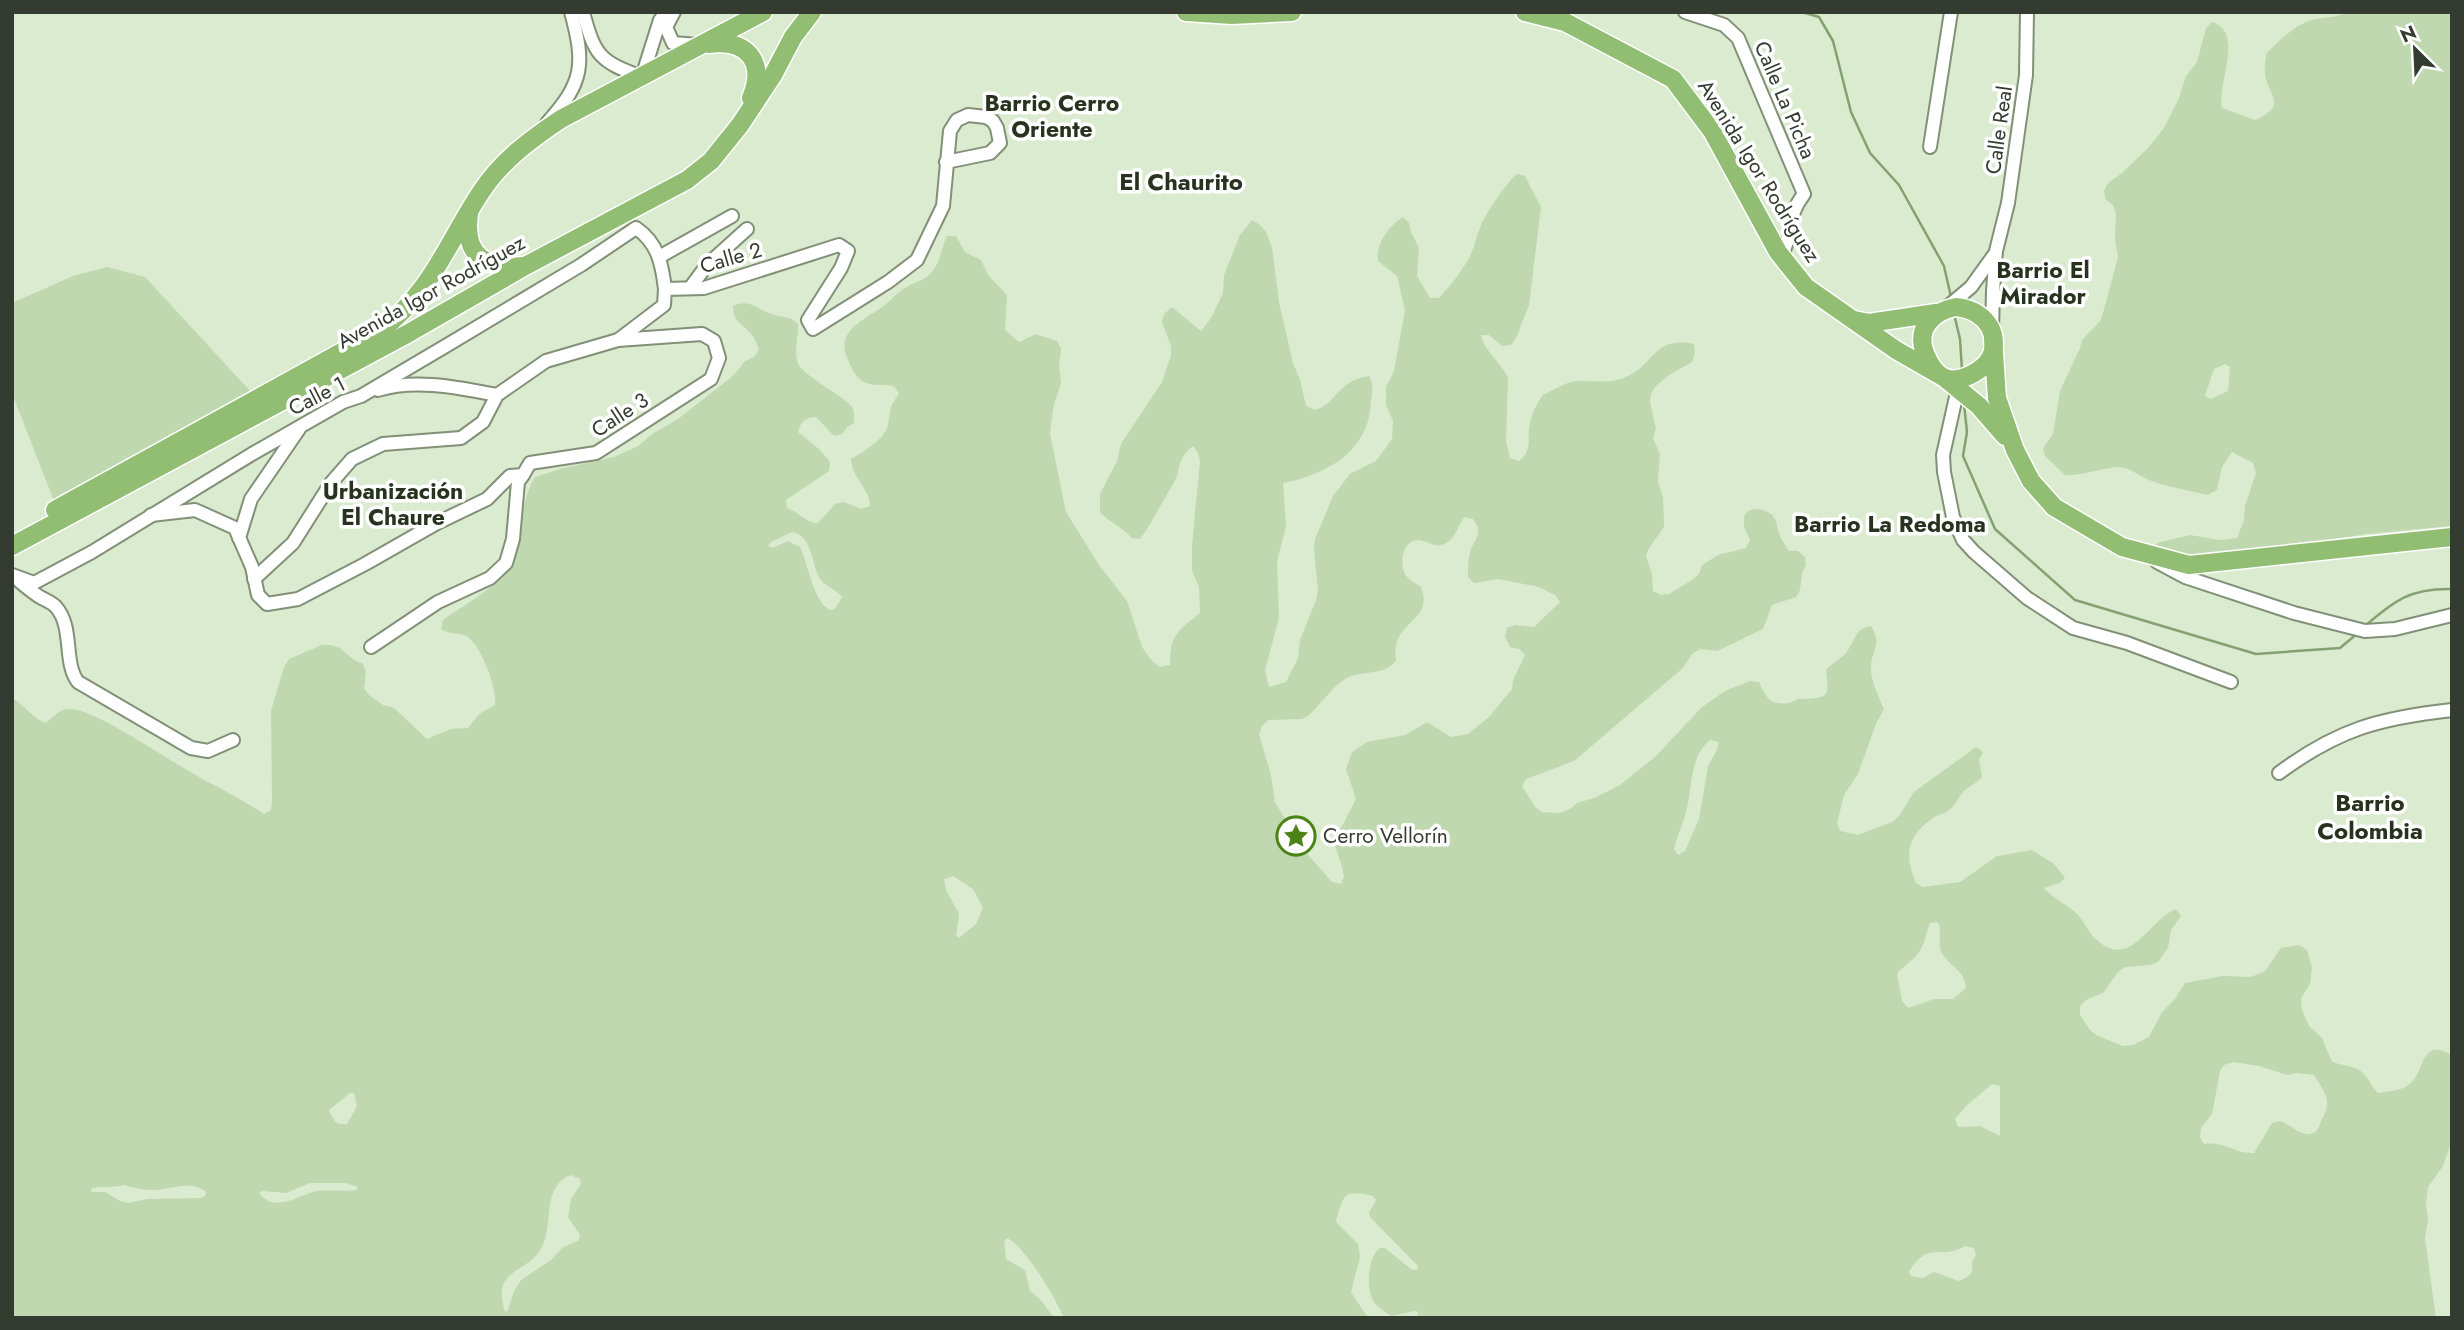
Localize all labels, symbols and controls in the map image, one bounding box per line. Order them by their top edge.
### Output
north arrow [2380,14,2450,84]
text: N [2396,19,2421,49]
street label: Calle La Picha [1747,36,1823,164]
street label: Avenida Igor Rodríguez [1691,74,1828,268]
street label: Calle Real [1978,84,2020,176]
district label: Barrio Cerro Oriente [985,86,1119,146]
district label: El Chaurito [1119,164,1243,199]
street label: Avenida Igor Rodríguez [332,228,531,356]
street label: Calle 2 [696,235,766,281]
district label: Barrio El Mirador [1996,253,2090,313]
street label: Calle 1 [283,369,351,423]
street label: Calle 3 [586,385,654,445]
district label: Urbanización El Chaure [323,474,463,534]
district label: Barrio La Redoma [1794,507,1986,541]
district label: Barrio Colombia [2317,785,2423,848]
place icon: Cerro Vellorín [1275,815,1317,857]
place label: Cerro Vellorín [1323,821,1448,851]

